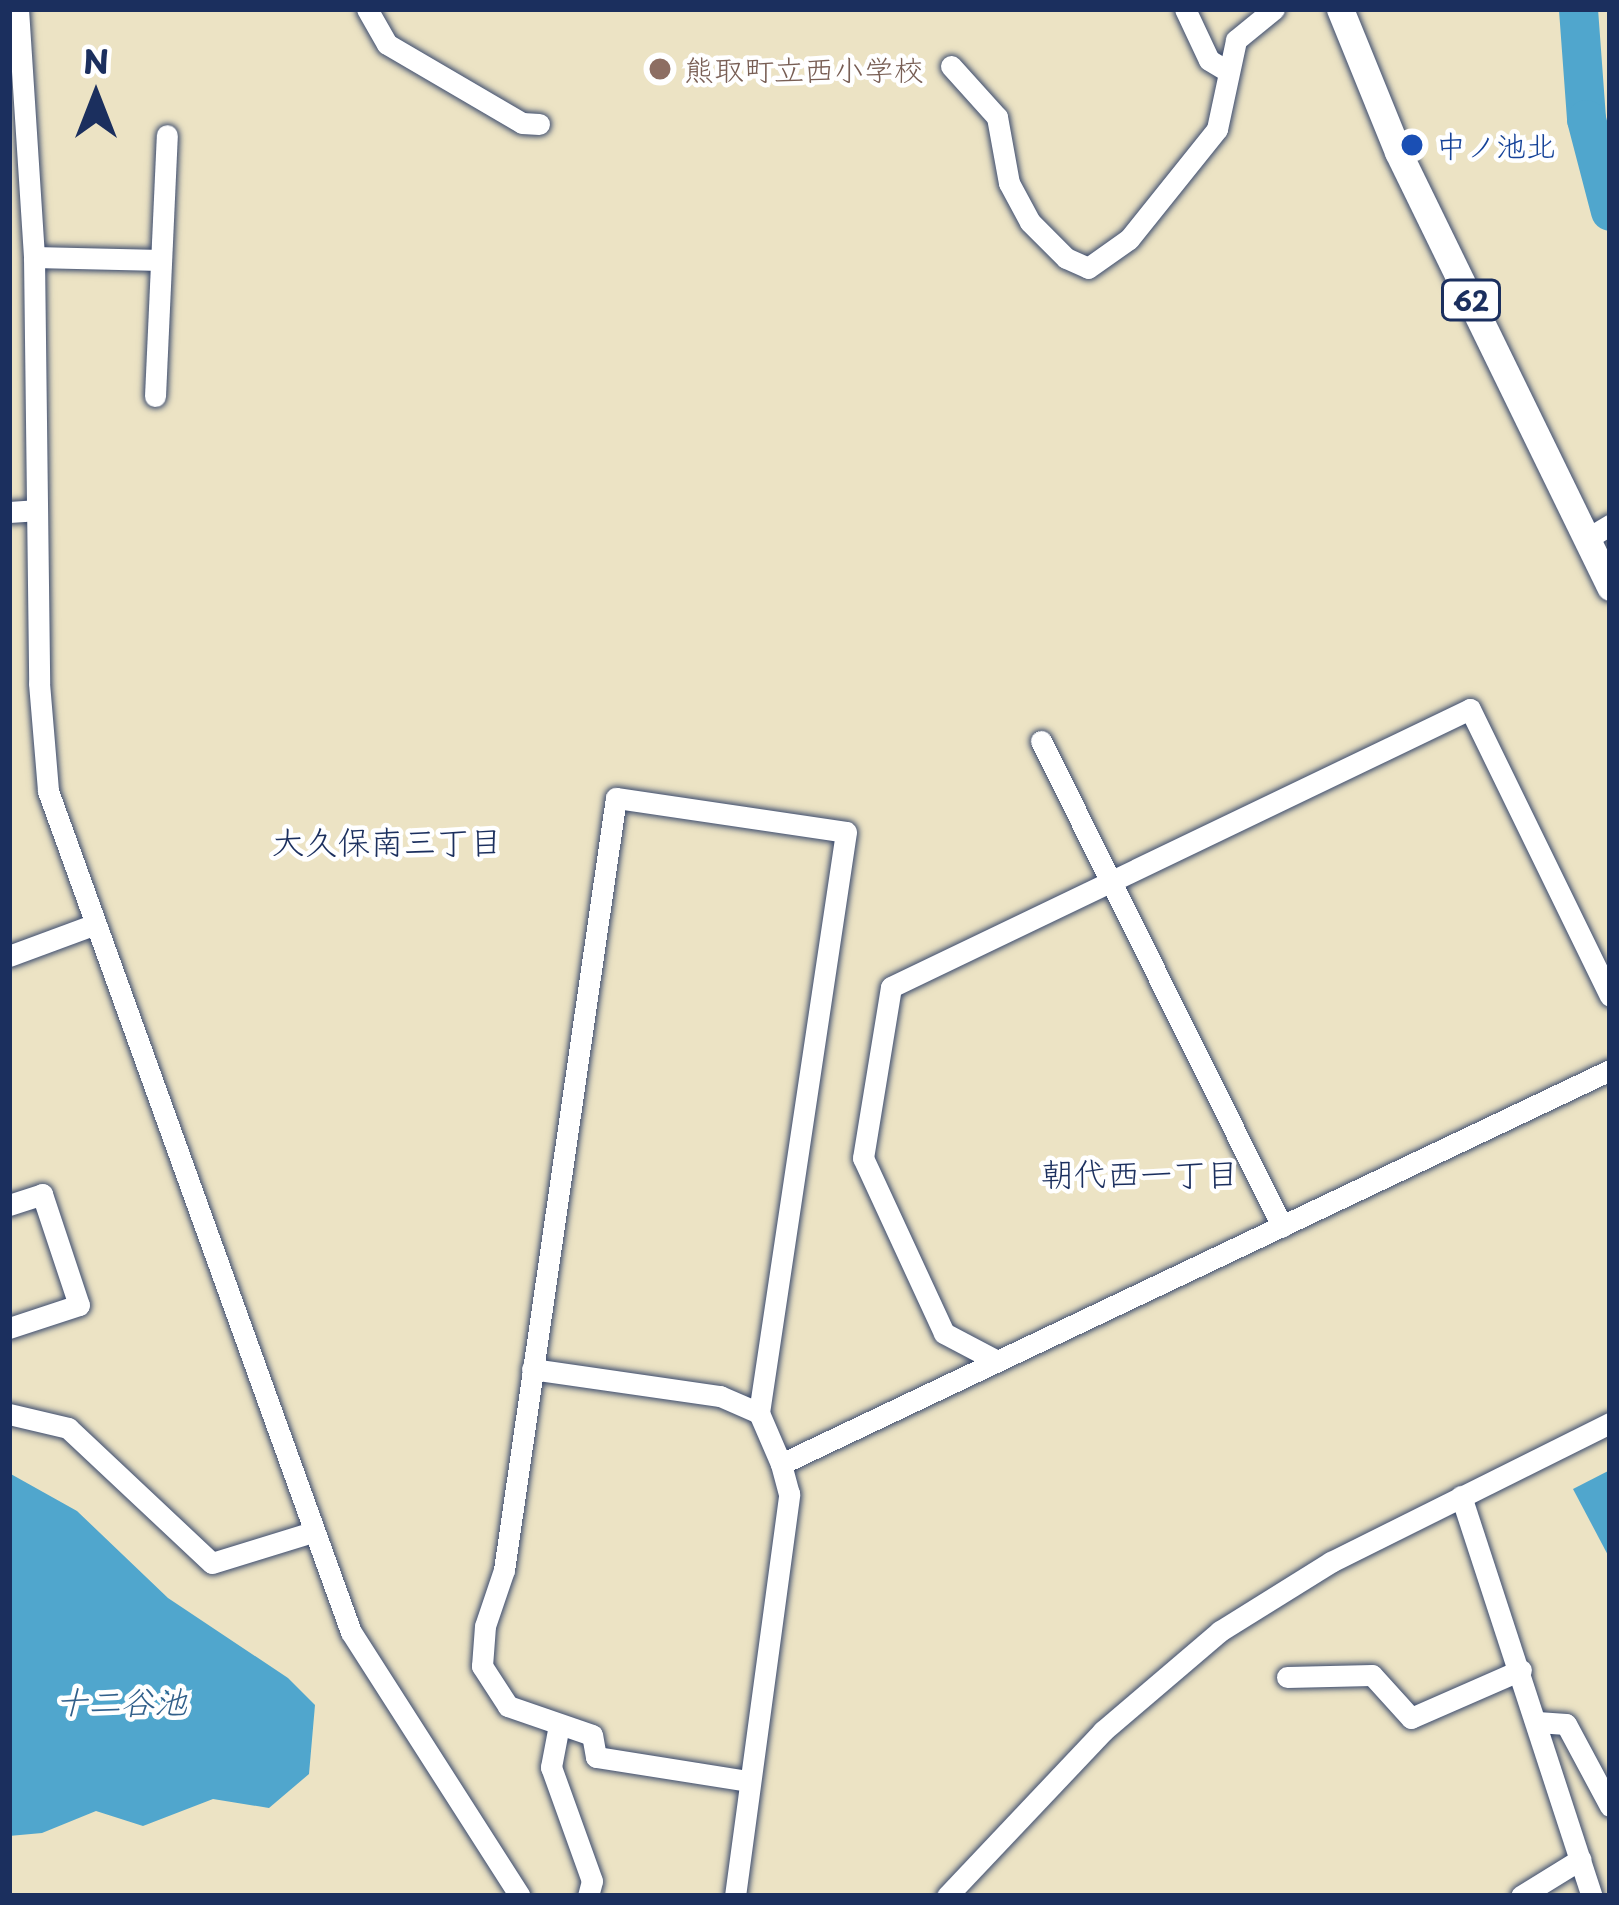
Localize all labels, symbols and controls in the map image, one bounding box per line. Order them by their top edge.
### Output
text: N [83,35,109,85]
north arrow [36,36,156,156]
place label: 熊取町立西小学校 [684,51,924,87]
marker: 熊取町立西小学校 [647,56,673,82]
place label: 中ノ池北 [1436,127,1556,163]
marker: 中ノ池北 [1399,132,1425,158]
road number: 62 [1438,279,1504,321]
district label: 大久保南三丁目 [272,821,502,861]
district label: 朝代西一丁目 [1041,1153,1239,1193]
water label: 十二谷池 [55,1681,187,1721]

